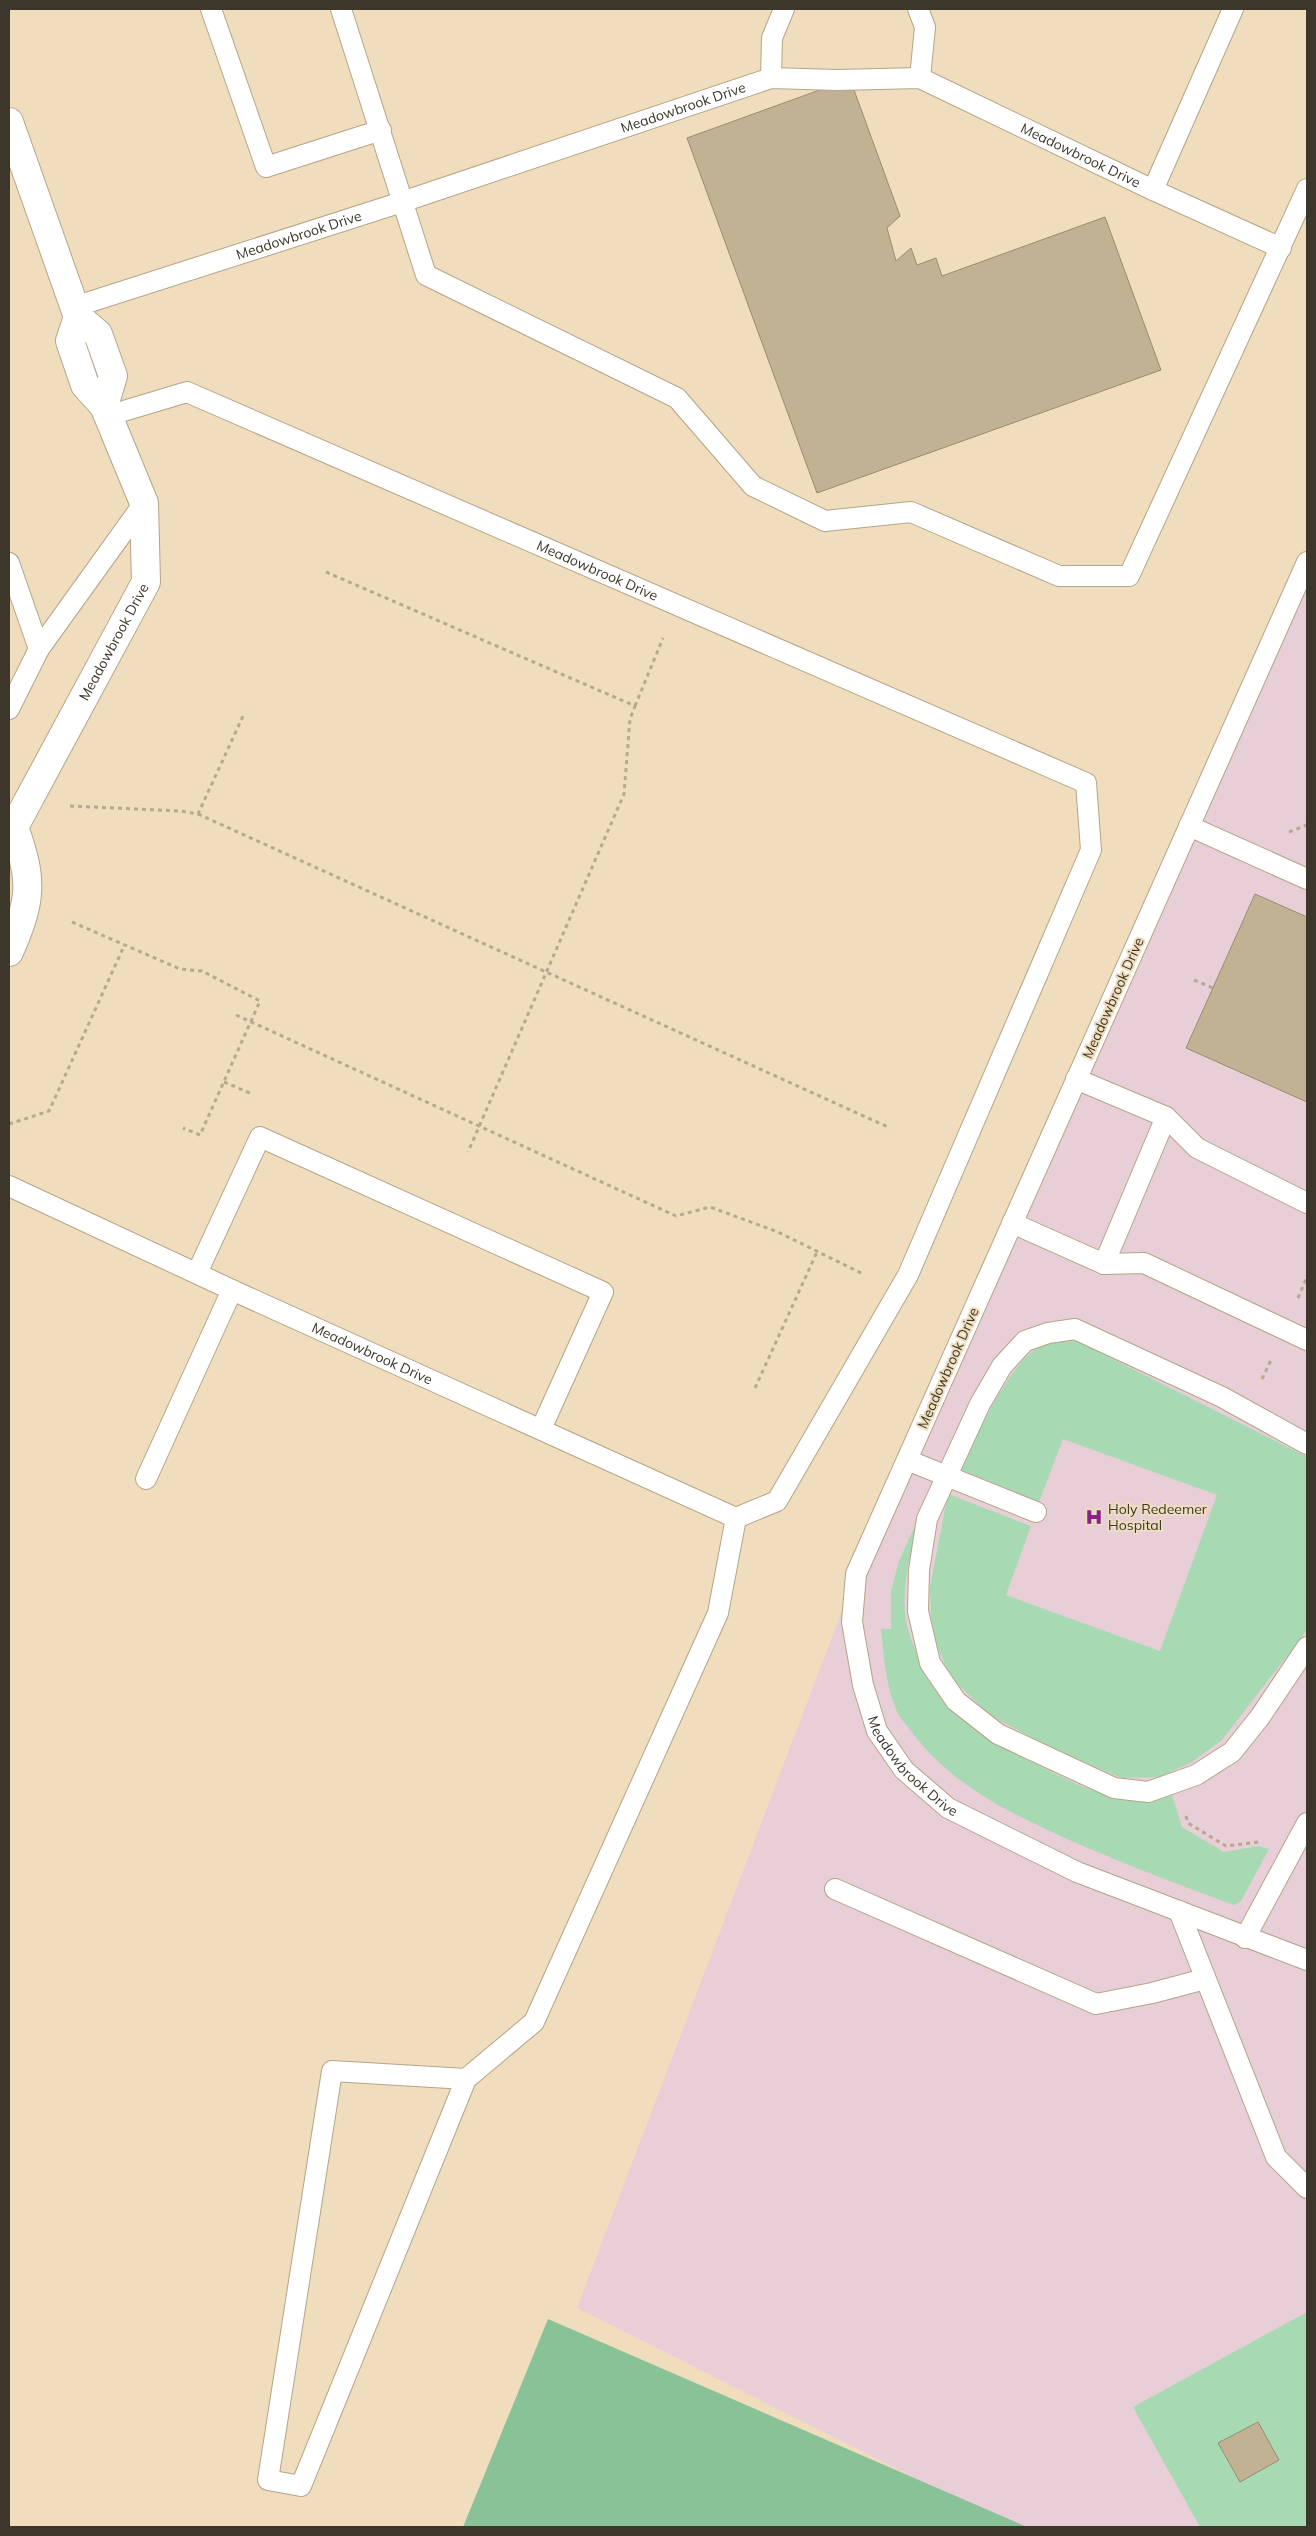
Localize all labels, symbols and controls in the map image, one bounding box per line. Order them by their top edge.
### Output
street label: Meadowbrook Drive [618,78,748,137]
street label: Meadowbrook Drive [1018,119,1143,192]
street label: Meadowbrook Drive [234,207,364,264]
street label: Meadowbrook Drive [534,536,661,605]
street label: Meadowbrook Drive [75,580,153,704]
street label: Meadowbrook Drive [1078,935,1148,1061]
street label: Meadowbrook Drive [913,1305,983,1431]
street label: Meadowbrook Drive [309,1318,436,1389]
place label: Holy Redeemer Hospital [1108,1500,1208,1534]
hospital icon: Holy Redeemer Hospital [1084,1507,1104,1527]
street label: Meadowbrook Drive [864,1714,961,1820]

